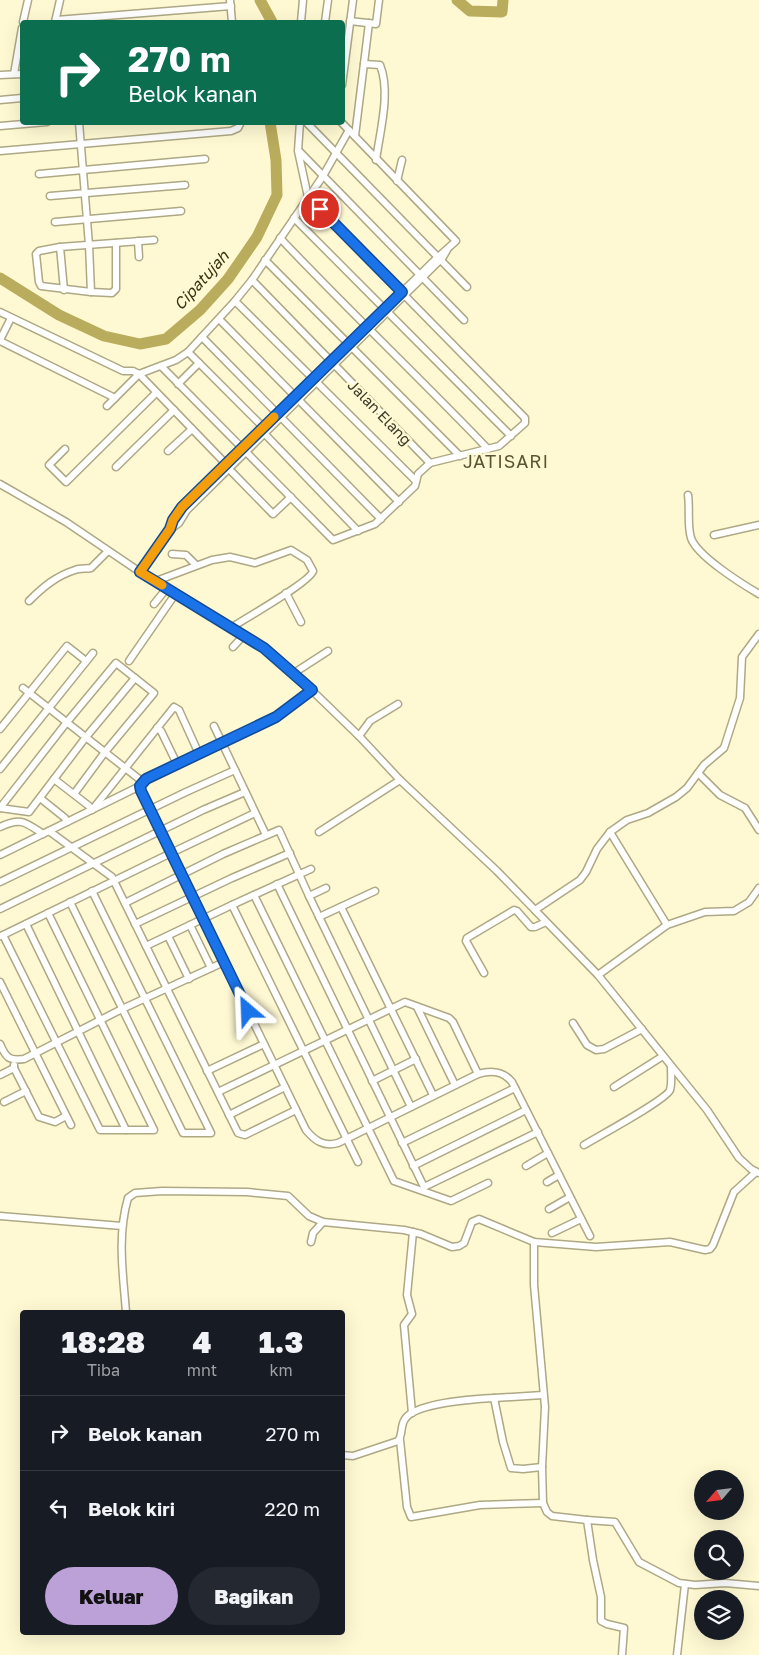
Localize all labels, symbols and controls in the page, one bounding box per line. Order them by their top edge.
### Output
text: 270 m [128,38,231,80]
icon: right [45,40,110,105]
text: Belok kanan [128,80,258,107]
pin [299,188,341,230]
icon: arrive [306,195,334,223]
water label: Cipatujah [169,245,234,314]
street label: Jalan Elang [344,376,416,448]
district label: JATISARI [463,450,549,472]
position arrow [221,984,273,1036]
text: 18:28 [62,1324,145,1360]
text: 4 [192,1324,212,1360]
text: 1.3 [259,1324,303,1360]
text: Tiba [87,1360,120,1380]
text: mnt [187,1360,217,1380]
text: km [269,1360,293,1380]
icon: right [45,1419,73,1447]
text: Belok kanan [88,1422,202,1445]
text: 270 m [266,1422,320,1445]
north arrow [694,1470,744,1520]
map controls [694,1470,744,1640]
icon: left [45,1494,73,1522]
text: Belok kiri [88,1497,175,1520]
text: 220 m [265,1497,320,1520]
button: search [694,1530,744,1580]
button: Keluar [45,1567,178,1625]
button: Bagikan [188,1567,320,1625]
button: layers [694,1590,744,1640]

